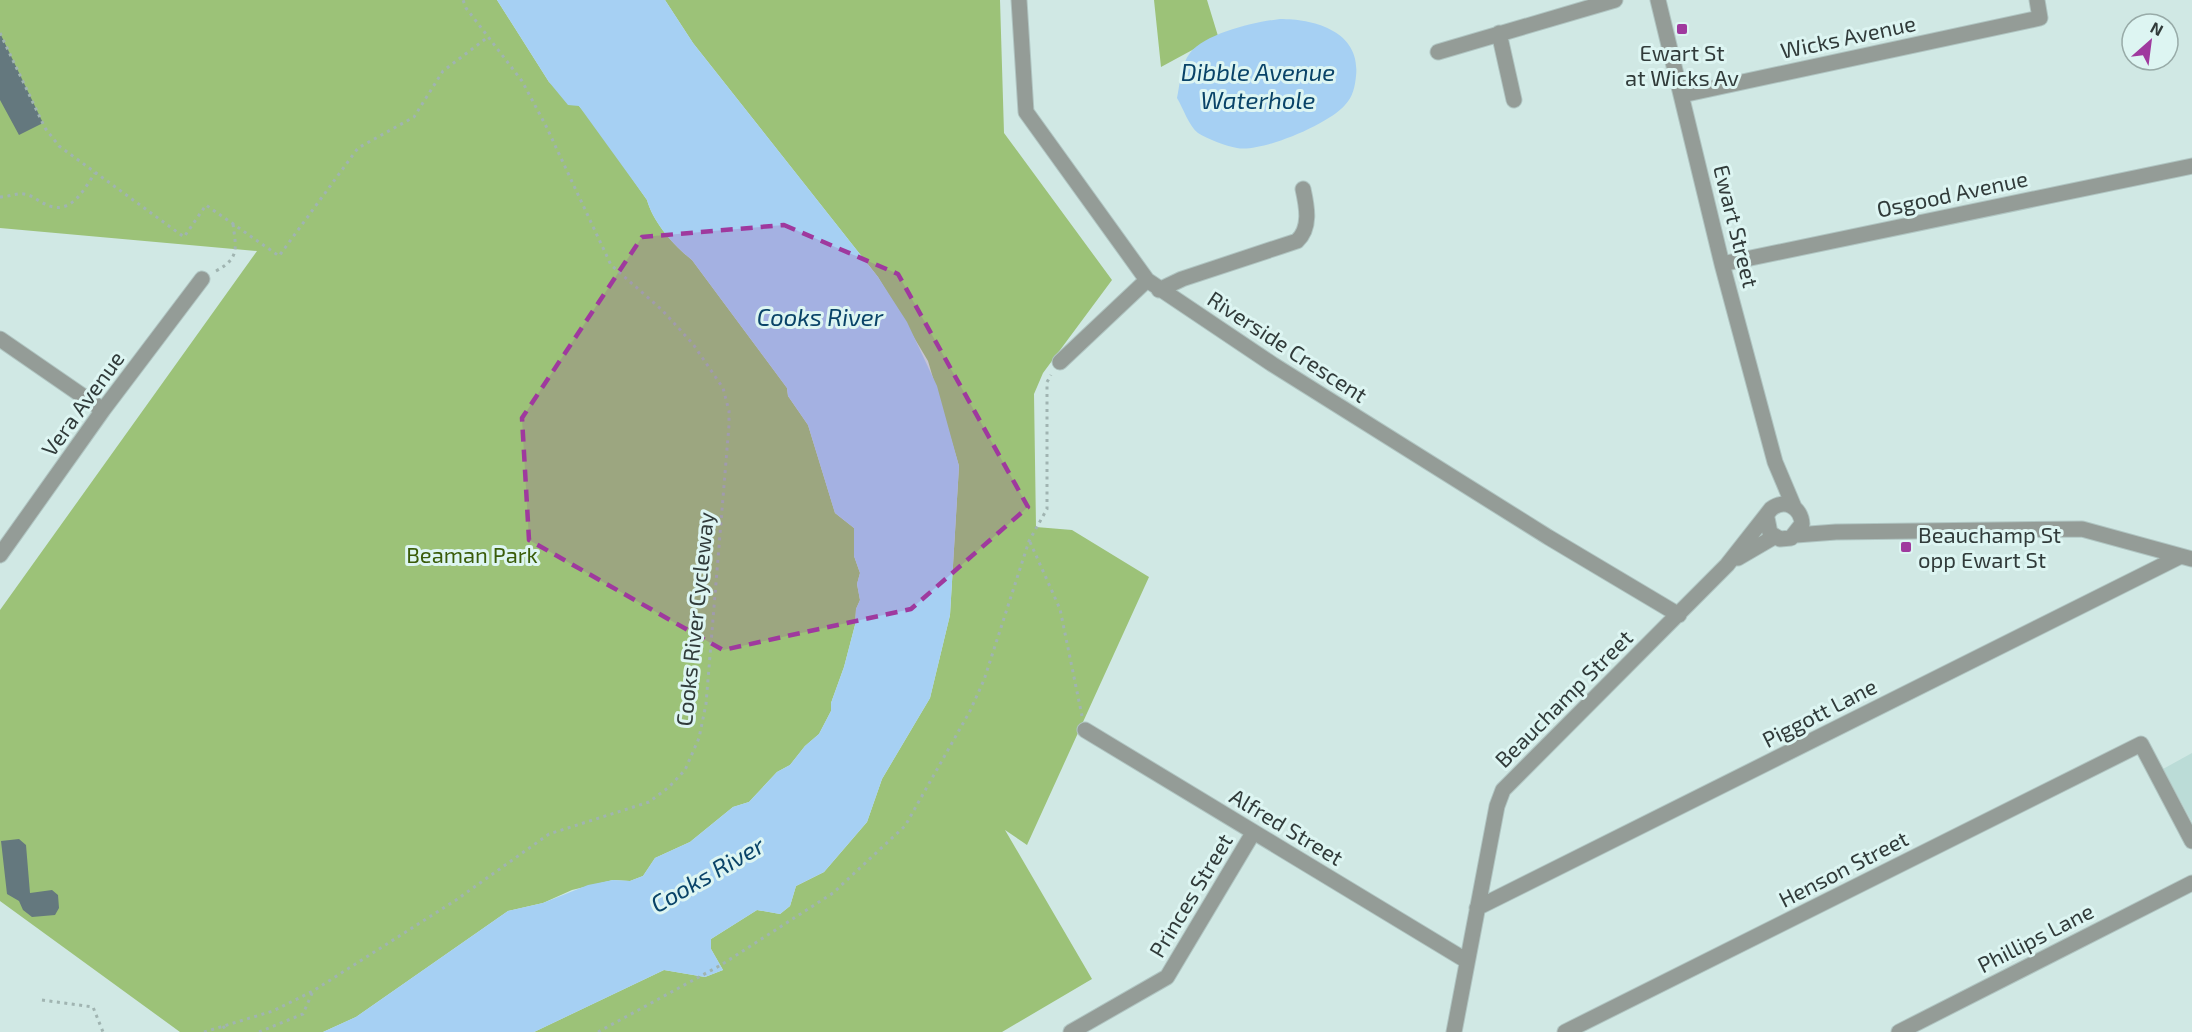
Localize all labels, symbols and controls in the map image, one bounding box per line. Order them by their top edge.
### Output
street label: Wicks Avenue [1778,9,1918,63]
north arrow [2120,12,2180,72]
text: N [2148,17,2167,39]
marker: Ewart St at Wicks Av [1675,22,1689,36]
place label: Ewart St at Wicks Av [1625,39,1739,90]
water label: Dibble Avenue Waterhole [1181,57,1335,114]
street label: Ewart Street [1709,162,1765,290]
street label: Osgood Avenue [1874,164,2030,222]
street label: Riverside Crescent [1203,285,1373,407]
water label: Cooks River [757,302,884,331]
street label: Vera Avenue [35,345,129,461]
street label: Cooks River Cycleway [670,510,718,727]
place label: Beauchamp St opp Ewart St [1918,521,2061,572]
marker: Beauchamp St opp Ewart St [1899,540,1913,554]
park label: Beaman Park [406,541,538,567]
street label: Beauchamp Street [1489,624,1637,772]
street label: Piggott Lane [1757,672,1881,752]
street label: Alfred Street [1226,782,1348,870]
street label: Henson Street [1774,824,1912,912]
street label: Princes Street [1143,828,1237,962]
water label: Cooks River [645,830,769,918]
street label: Phillips Lane [1973,897,2097,977]

